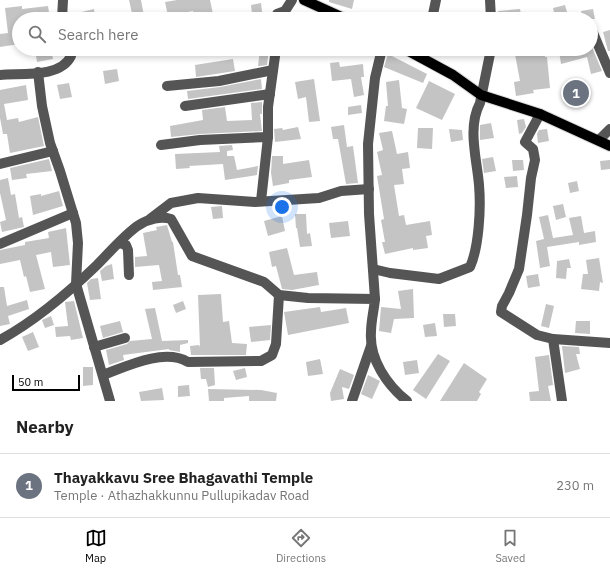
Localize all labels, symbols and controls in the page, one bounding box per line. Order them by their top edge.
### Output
search box [12,12,598,56]
icon: search [26,23,48,45]
text: Search here [58,25,138,44]
pin: 1 [563,78,589,108]
your location [272,197,292,217]
scale bar [12,373,80,392]
text: 50 m [18,375,43,389]
text: Nearby [16,416,74,438]
text: Thayakkavu Sree Bhagavathi Temple [54,468,313,487]
text: 1 [25,477,33,494]
text: 230 m [556,477,594,494]
text: Temple · Athazhakkunnu Pullupikadav Road [54,487,309,504]
tab: Map [85,527,107,565]
tab: Directions [276,527,326,565]
tab: Saved [495,527,525,565]

